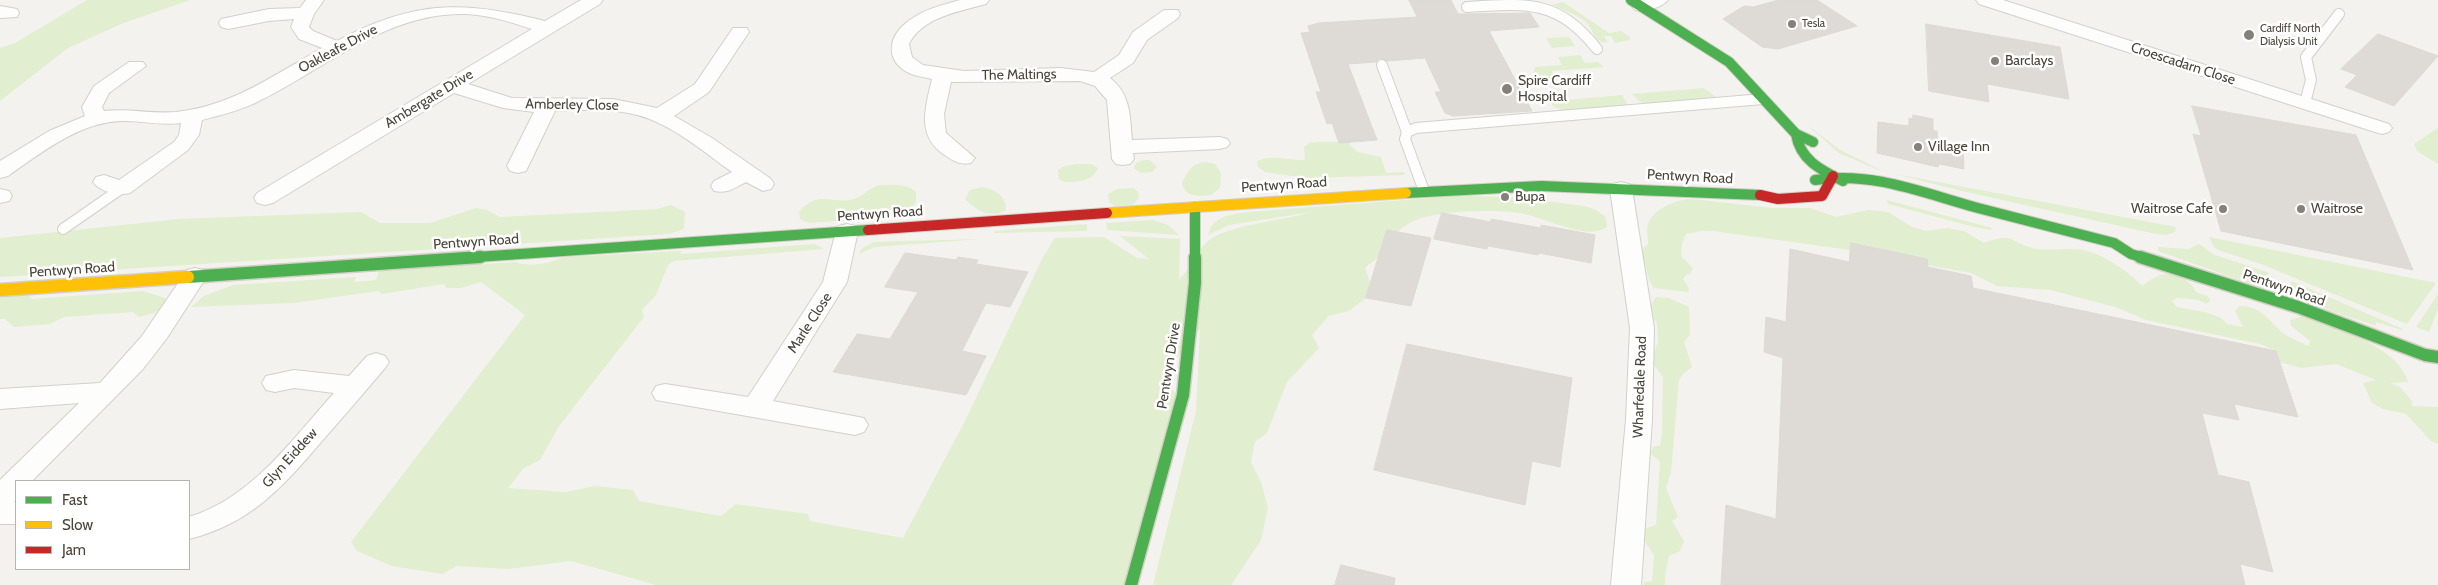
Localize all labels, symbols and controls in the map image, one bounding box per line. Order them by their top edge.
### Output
place label: Tesla [1802,17,1825,31]
marker: Tesla [1786,18,1798,30]
street label: Oakleafe Drive [296,21,380,77]
place label: Cardiff North Dialysis Unit [2260,22,2320,48]
marker: Cardiff North Dialysis Unit [2242,28,2256,42]
street label: Croescadarn Close [2129,39,2237,89]
place label: Barclays [2005,53,2053,69]
marker: Barclays [1989,55,2001,67]
street label: Ambergate Drive [382,66,476,132]
street label: The Maltings [981,66,1057,84]
place label: Spire Cardiff Hospital [1518,73,1591,105]
marker: Spire Cardiff Hospital [1500,82,1514,96]
street label: Amberley Close [525,96,619,114]
place label: Village Inn [1928,139,1990,155]
marker: Village Inn [1912,141,1924,153]
street label: Pentwyn Road [1647,166,1733,188]
street label: Pentwyn Road [1241,174,1327,196]
place label: Bupa [1515,189,1545,205]
marker: Bupa [1499,191,1511,203]
place label: Waitrose Cafe [2131,201,2213,217]
place label: Waitrose [2311,201,2363,217]
street label: Pentwyn Road [837,203,923,225]
marker: Waitrose Cafe [2217,203,2229,215]
marker: Waitrose [2295,203,2307,215]
street label: Pentwyn Road [433,231,519,253]
street label: Pentwyn Road [29,259,115,281]
street label: Pentwyn Road [2241,266,2327,310]
street label: Marle Close [784,290,836,356]
street label: Pentwyn Drive [1154,322,1184,410]
street label: Wharfedale Road [1630,336,1650,438]
street label: Glyn Eiddew [259,425,321,491]
legend [15,480,190,570]
text: Fast [62,491,87,509]
text: Slow [62,516,93,534]
text: Jam [62,541,86,559]

